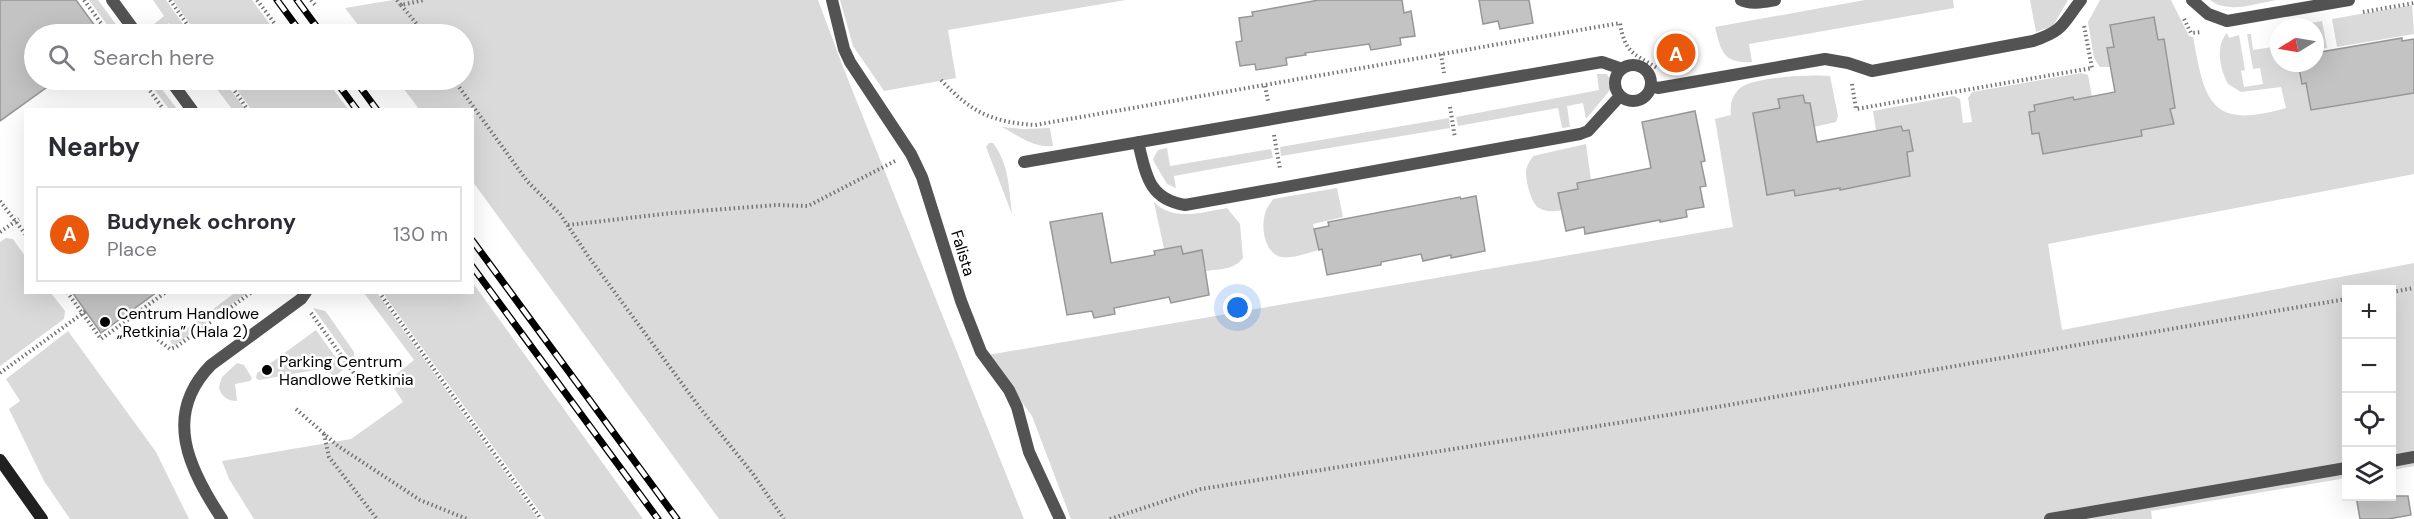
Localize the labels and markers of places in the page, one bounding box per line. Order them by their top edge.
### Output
pin: A [1656,31,1696,76]
place label: Centrum Handlowe „Retkinia” (Hala 2) [117,303,259,342]
marker: Centrum Handlowe „Retkinia” (Hala 2) [98,315,112,329]
place label: Parking Centrum Handlowe Retkinia [279,351,414,390]
marker: Parking Centrum Handlowe Retkinia [260,363,274,377]

